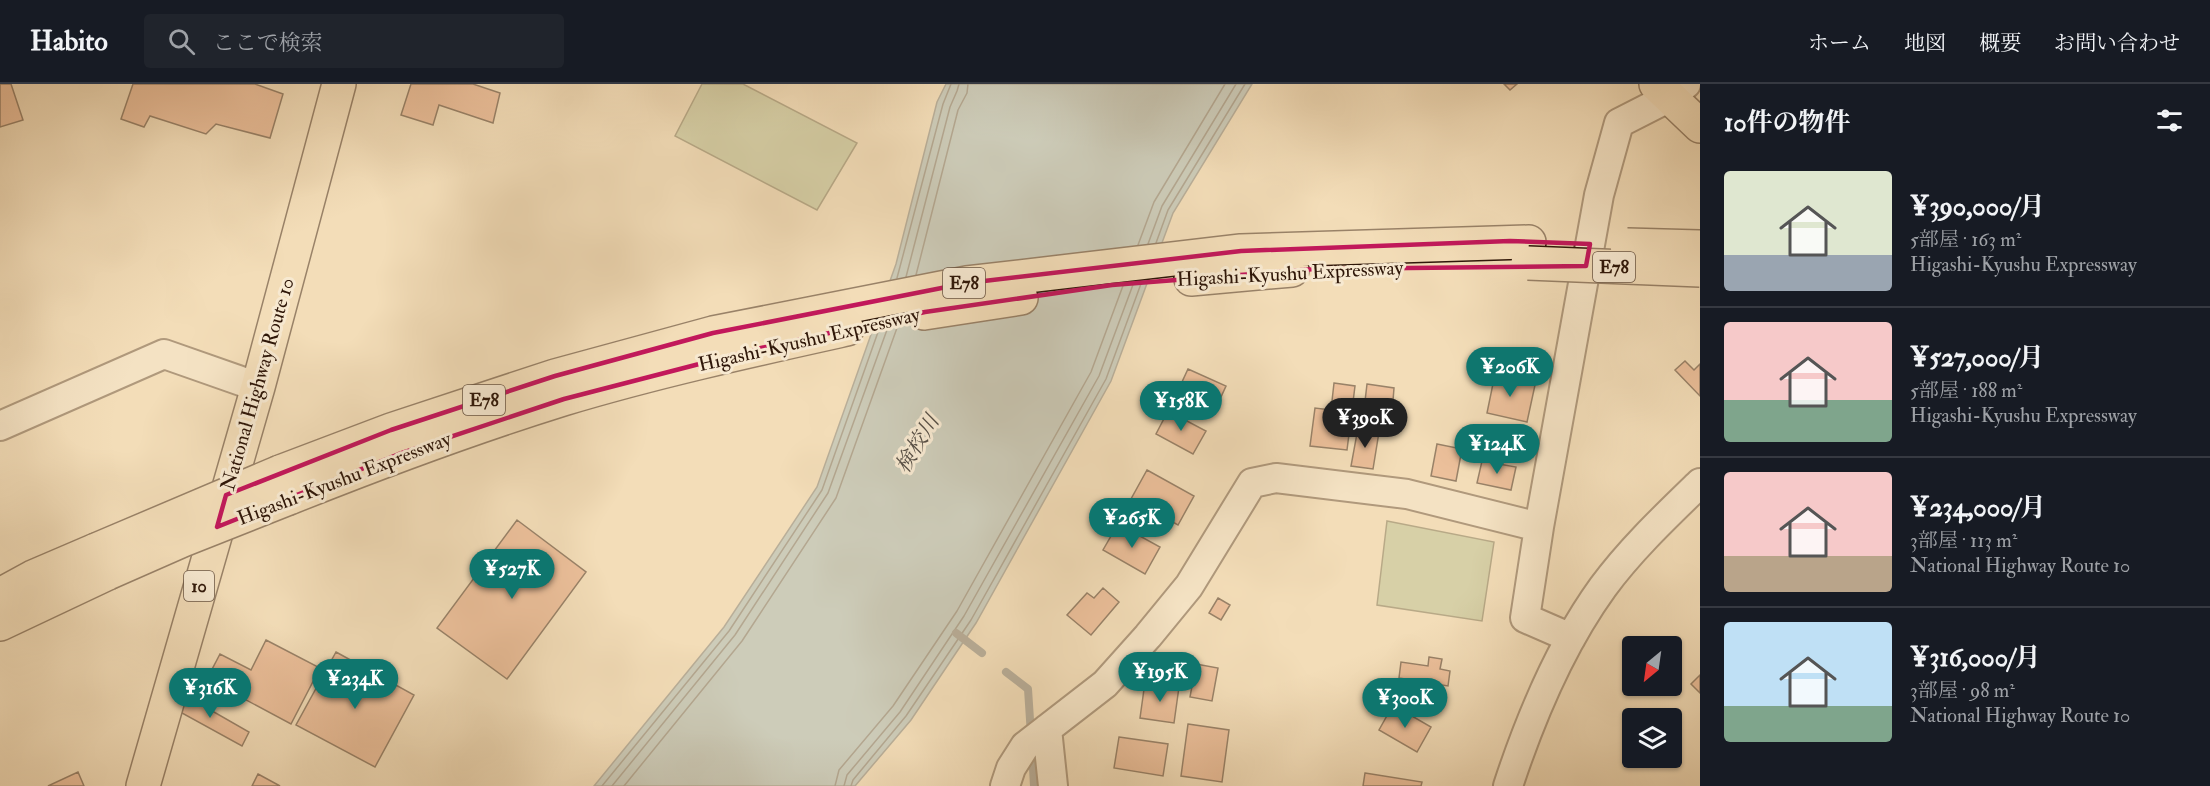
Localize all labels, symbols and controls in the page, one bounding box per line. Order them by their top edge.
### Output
search box [144,14,564,68]
text: Habito [30,24,108,59]
icon: search [165,25,198,58]
text: ここで検索 [213,29,323,57]
text: ホーム [1808,30,1871,57]
text: 地図 [1904,30,1946,57]
text: 概要 [1979,30,2021,57]
text: お問い合わせ [2054,30,2180,57]
icon: filters [2153,104,2186,137]
text: 10件の物件 [1724,107,1850,139]
text: ¥390,000/月 [1910,191,2045,223]
icon: home [1772,195,1844,267]
text: 5部屋 · 163 m² [1910,227,2021,252]
road number: E78 [1593,252,1635,282]
text: Higashi-Kyushu Expressway [1910,252,2137,277]
street label: Higashi-Kyushu Expressway [1176,255,1405,293]
road number: E78 [943,268,985,298]
street label: National Highway Route 10 [215,275,300,493]
street label: Higashi-Kyushu Expressway [696,302,924,378]
text: ¥527,000/月 [1910,342,2044,374]
icon: home [1772,346,1844,418]
pin: ¥206K [1468,347,1552,398]
text: ¥206K [1480,354,1540,379]
text: 5部屋 · 188 m² [1910,378,2022,403]
pin: ¥158K [1139,381,1223,432]
road number: E78 [463,385,505,415]
text: ¥158K [1154,388,1208,413]
pin: ¥390K [1323,398,1407,449]
text: Higashi-Kyushu Expressway [1910,403,2137,428]
text: ¥390K [1336,405,1394,430]
water label: 検校川 [890,409,946,478]
pin: ¥124K [1455,424,1539,475]
street label: Higashi-Kyushu Expressway [234,426,456,532]
text: ¥124K [1468,431,1526,456]
text: ¥234,000/月 [1910,492,2046,524]
icon: home [1772,496,1844,568]
pin: ¥265K [1090,498,1174,549]
text: ¥265K [1103,505,1161,530]
text: 3部屋 · 113 m² [1910,528,2017,553]
pin: ¥527K [470,549,554,600]
text: National Highway Route 10 [1910,553,2130,578]
text: ¥527K [484,556,540,581]
road number: 10 [184,571,214,601]
north arrow [1622,636,1682,696]
map controls [1622,636,1682,768]
text: ¥316,000/月 [1910,642,2041,674]
icon: home [1772,646,1844,718]
pin: ¥195K [1118,652,1202,703]
pin: ¥234K [313,659,397,710]
text: ¥195K [1132,659,1188,684]
text: ¥234K [326,666,384,691]
pin: ¥316K [168,668,252,719]
text: ¥316K [183,675,237,700]
pin: ¥300K [1363,678,1447,729]
text: 3部屋 · 98 m² [1910,678,2015,703]
text: ¥300K [1376,685,1434,710]
text: National Highway Route 10 [1910,703,2130,728]
button: layers [1622,708,1682,768]

